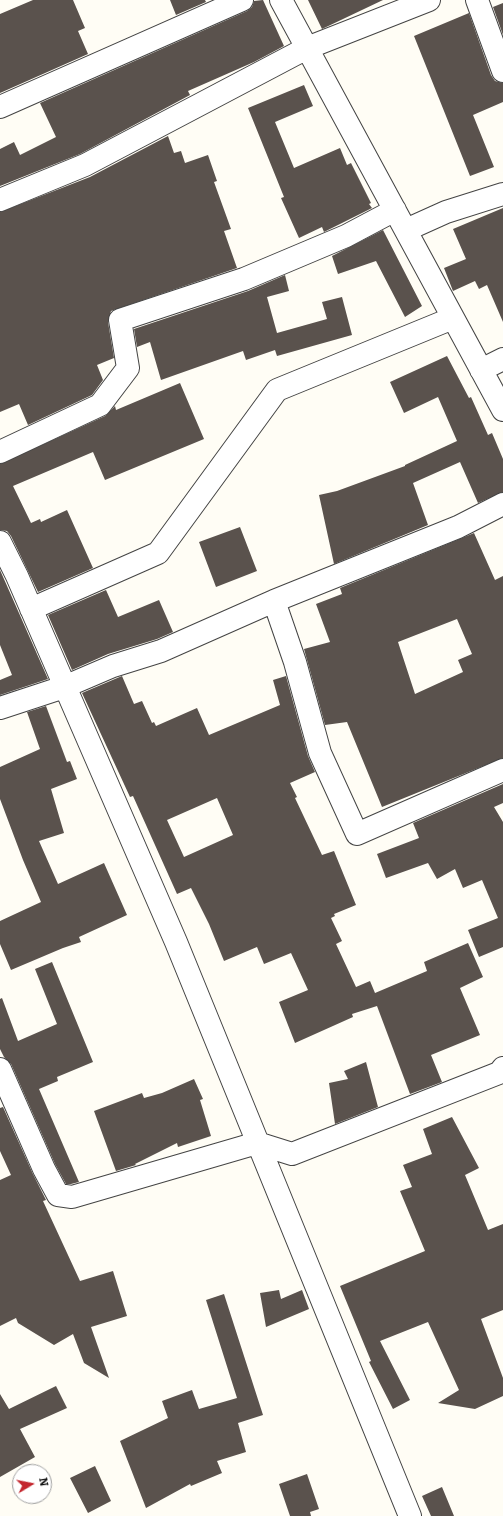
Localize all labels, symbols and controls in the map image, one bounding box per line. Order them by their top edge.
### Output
north arrow [12,1464,52,1504]
text: N [36,1477,50,1487]

